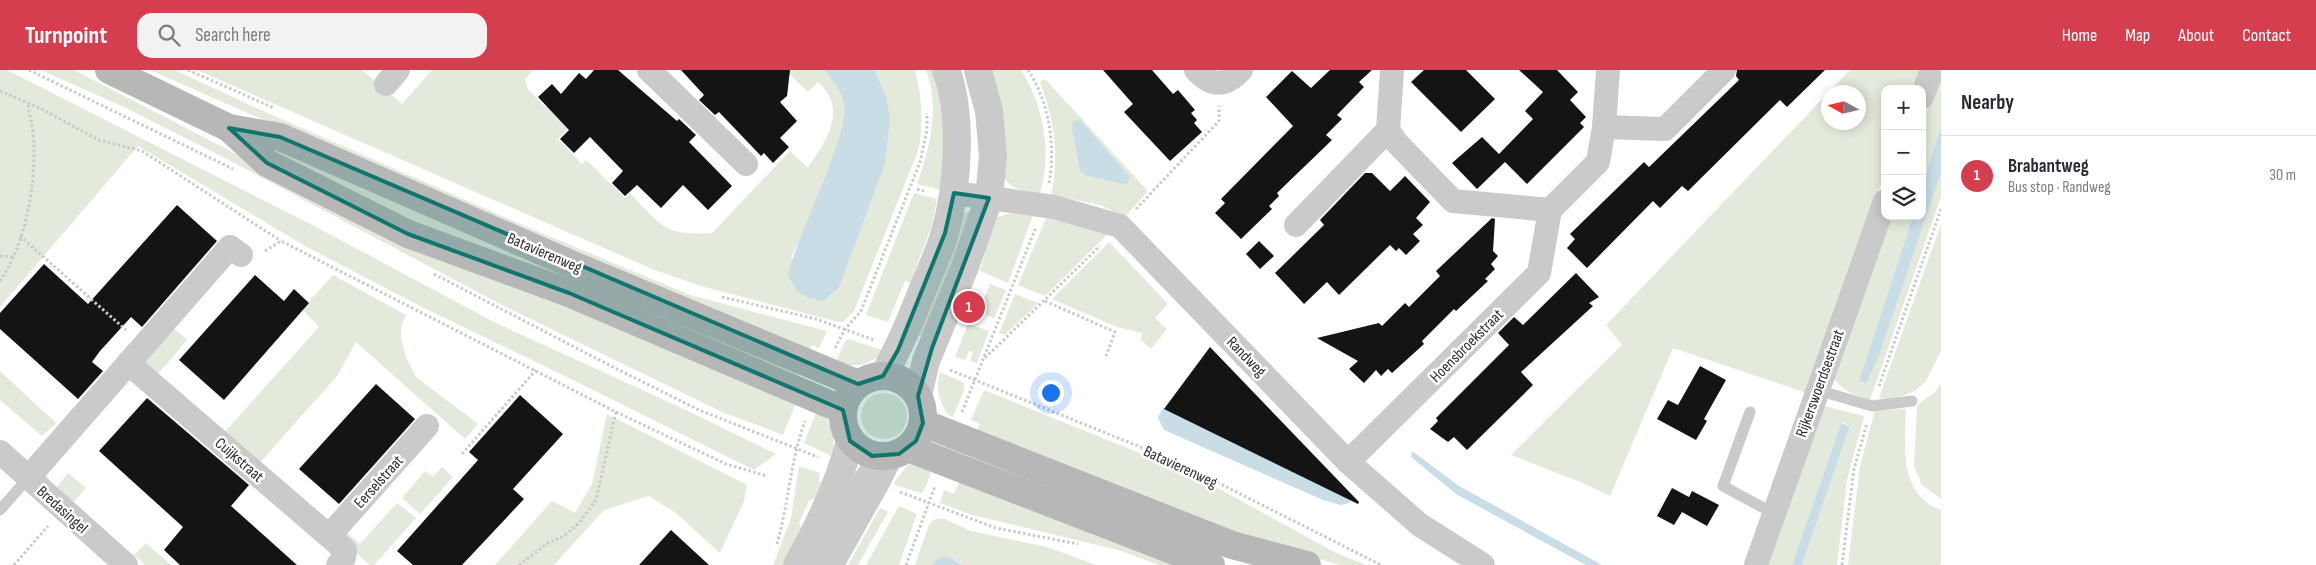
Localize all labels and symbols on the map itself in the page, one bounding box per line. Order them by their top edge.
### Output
north arrow [1821,85,1866,130]
street label: Batavierenweg [504,229,585,278]
pin: 1 [953,288,985,326]
street label: Hoensbroekstraat [1426,305,1508,387]
street label: Rijkerswoerdsestraat [1792,327,1849,440]
street label: Randweg [1222,333,1270,381]
your location [1038,380,1064,406]
street label: Cuijkstraat [211,434,267,486]
street label: Batavierenweg [1140,442,1220,493]
street label: Eerselstraat [350,452,408,512]
street label: Bredasingel [33,482,91,538]

